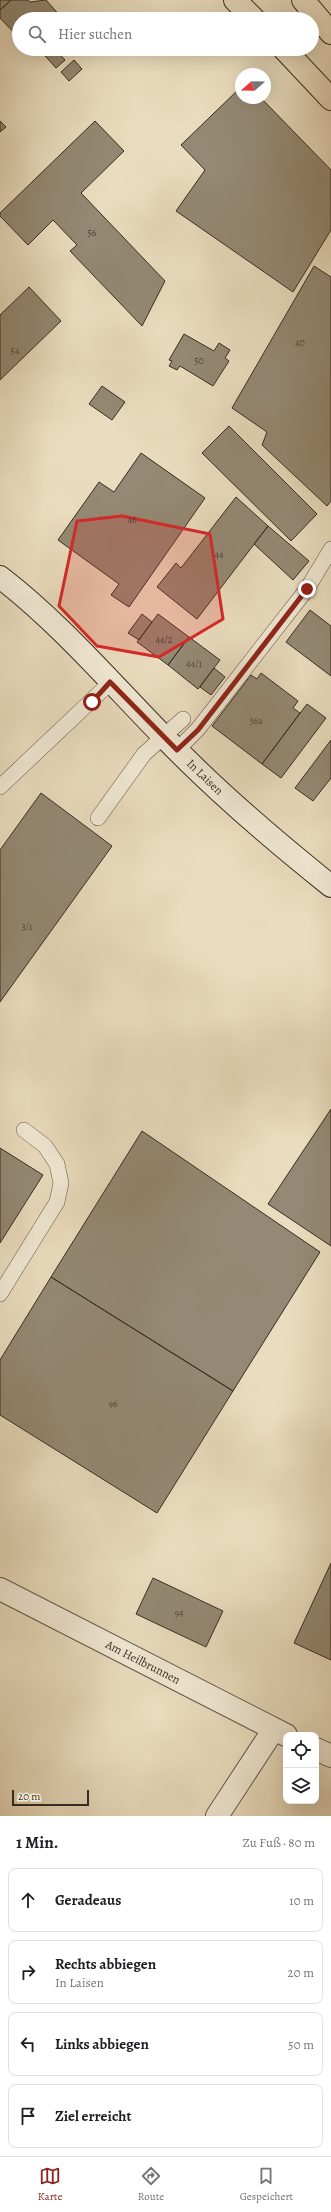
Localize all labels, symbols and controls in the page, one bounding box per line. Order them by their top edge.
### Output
search box [12,12,319,56]
icon: search [26,23,48,45]
text: Hier suchen [58,24,132,44]
north arrow [235,68,271,104]
house number: 56 [88,226,97,239]
house number: 40 [295,336,305,349]
house number: 54 [11,344,20,357]
house number: 50 [194,354,204,367]
house number: 46 [127,513,137,526]
house number: 44 [214,548,224,561]
route end [298,580,316,598]
house number: 44/2 [155,633,173,646]
house number: 44/1 [186,657,202,670]
route start [83,693,101,711]
house number: 36a [249,714,263,727]
street label: In Laisen [183,756,227,799]
house number: 3/1 [22,920,33,933]
house number: 96 [108,1397,118,1410]
house number: 94 [174,1606,184,1619]
street label: Am Heilbrunnen [102,1636,183,1688]
map controls [283,1732,319,1804]
button: locate [283,1732,319,1768]
button: layers [283,1768,319,1804]
scale bar [12,1788,89,1807]
text: 20 m [18,1789,40,1804]
text: 1 Min. [16,1831,58,1854]
text: Zu Fuß · 80 m [242,1834,315,1851]
icon: ahead [17,1889,39,1911]
text: Geradeaus [55,1890,121,1910]
text: 10 m [289,1892,314,1909]
text: Rechts abbiegen [55,1954,156,1974]
icon: right [17,1961,39,1983]
text: 20 m [288,1964,314,1981]
text: In Laisen [55,1974,104,1991]
icon: left [17,2033,39,2055]
text: Links abbiegen [55,2034,149,2054]
text: 50 m [288,2036,314,2053]
icon: arrive [17,2105,39,2127]
text: Ziel erreicht [55,2106,131,2126]
tab: Karte [38,2165,62,2204]
tab: Route [138,2165,164,2204]
tab: Gespeichert [240,2165,293,2204]

